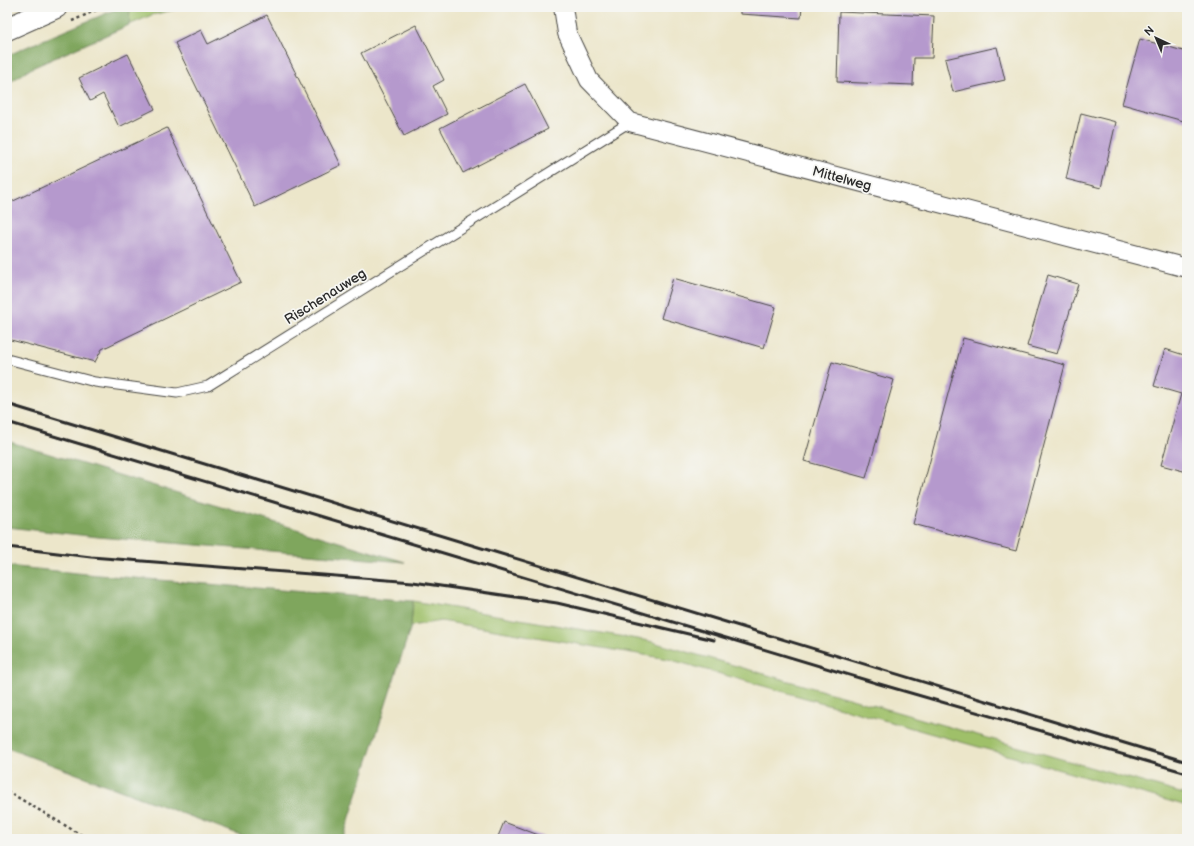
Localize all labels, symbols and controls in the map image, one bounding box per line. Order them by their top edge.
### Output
north arrow [1136,18,1176,58]
text: N [1142,24,1157,39]
street label: Mittelweg [810,162,873,195]
street label: Rischenauweg [281,265,369,328]

